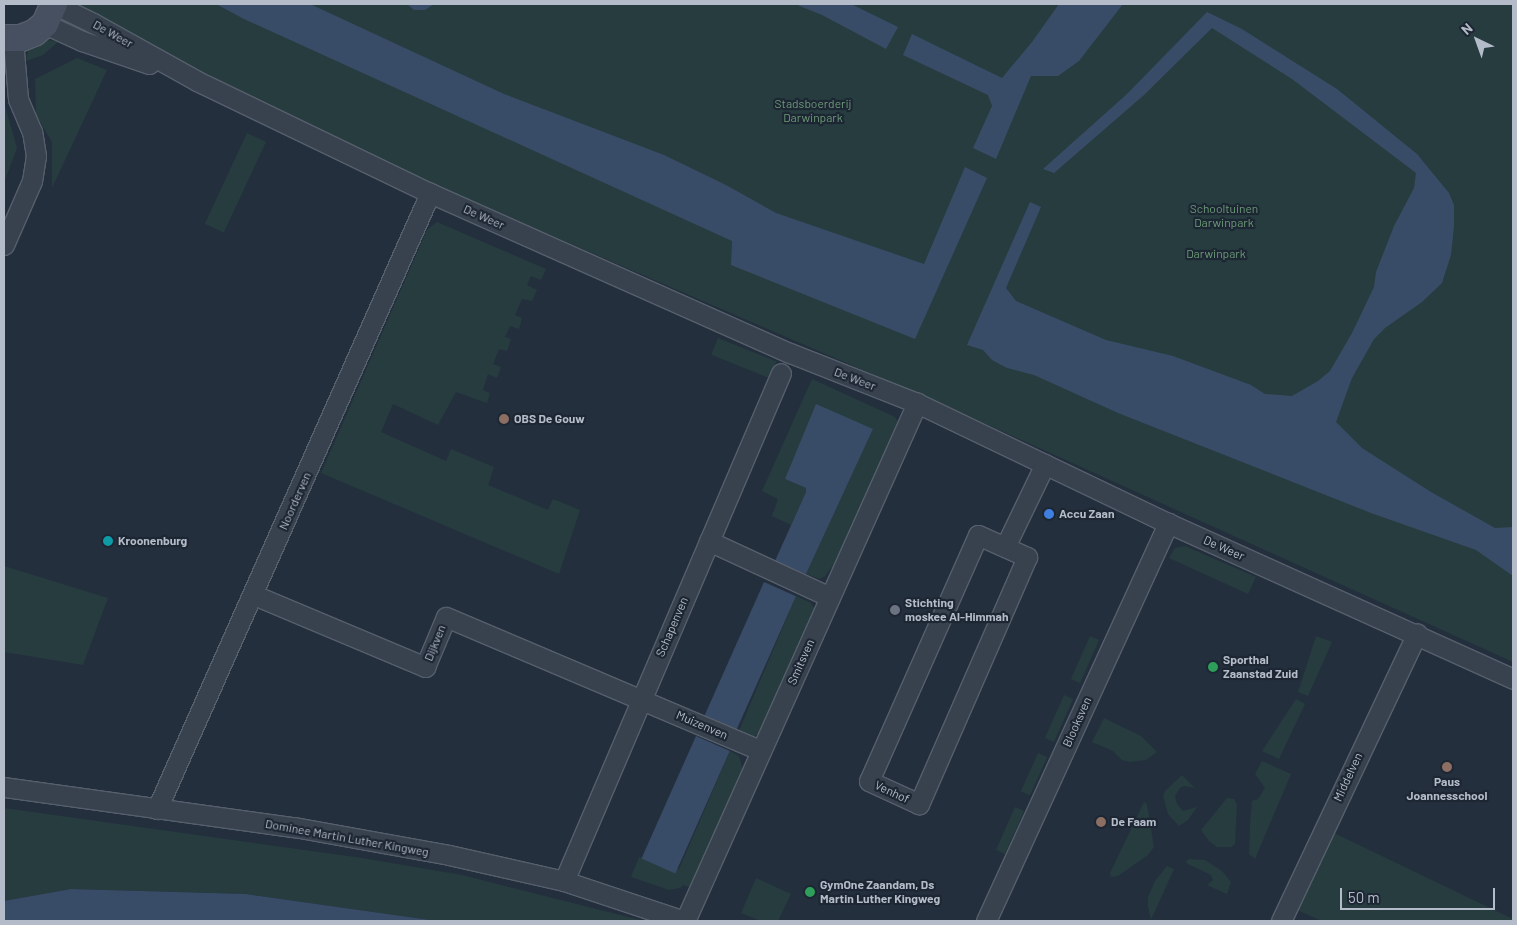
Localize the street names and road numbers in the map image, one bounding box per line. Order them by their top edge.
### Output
street label: De Weer [91,17,135,51]
street label: De Weer [461,202,507,232]
street label: De Weer [832,365,878,393]
street label: Noorderven [276,470,314,532]
street label: De Weer [1201,533,1247,563]
street label: Schapenven [653,595,691,659]
street label: Dijkven [421,623,449,663]
street label: Smitsven [785,637,817,687]
street label: Blooksven [1060,695,1094,749]
street label: Muizenven [674,708,730,742]
street label: Middelven [1330,750,1366,804]
street label: Venhof [872,778,912,806]
street label: Dominee Martin Luther Kingweg [264,817,430,859]

